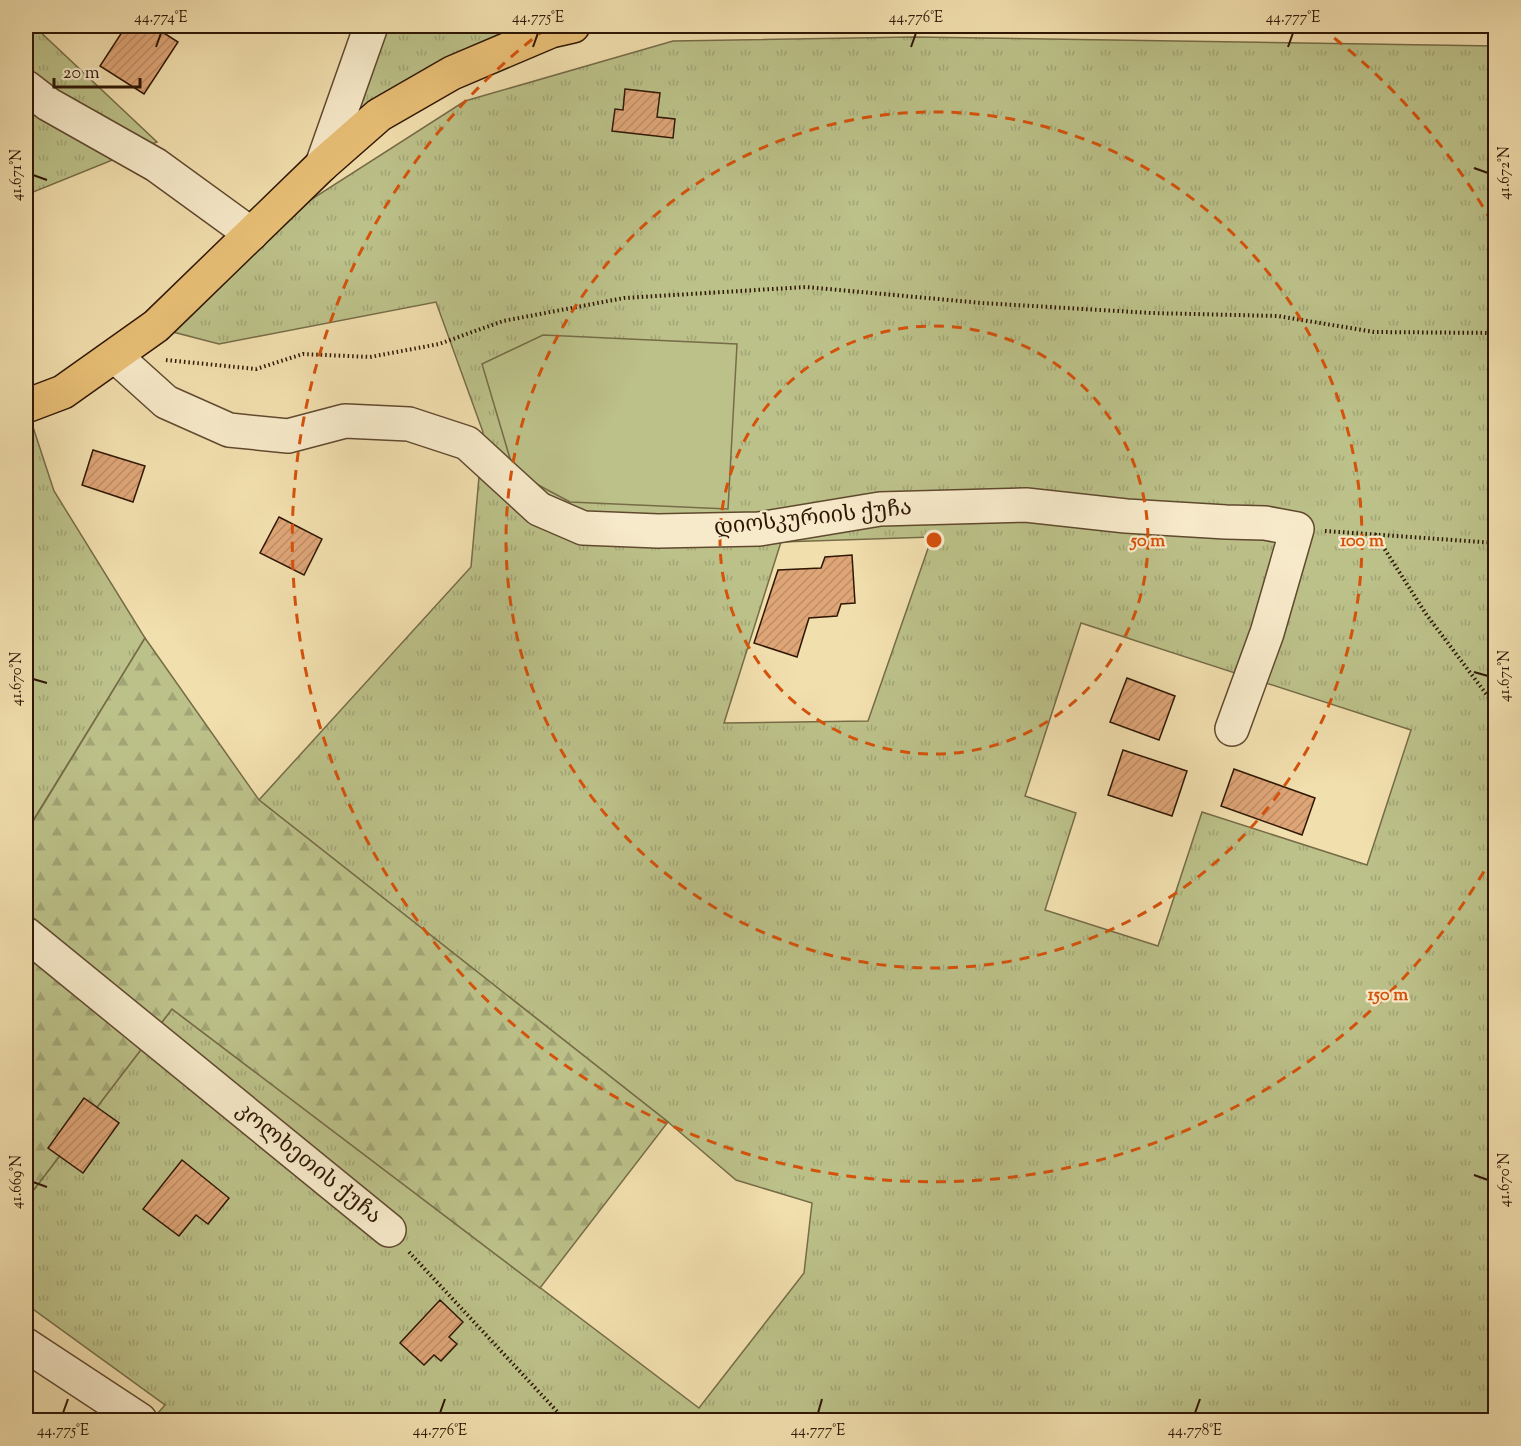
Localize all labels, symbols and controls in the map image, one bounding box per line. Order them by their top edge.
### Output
text: 44.774°E [134,8,188,29]
text: 44.775°E [512,8,564,29]
text: 44.776°E [889,8,943,29]
text: 44.777°E [1266,8,1320,29]
scale bar [54,51,140,89]
text: 20 m [63,61,100,87]
text: 41.672°N [1495,146,1516,200]
text: 41.671°N [7,149,28,201]
street label: დიოსკურიის ქუჩა [713,493,913,545]
text: 50 m [1129,529,1165,555]
text: 100 m [1340,529,1384,555]
centre of rings [924,530,944,550]
text: 41.671°N [1495,650,1516,702]
text: 41.670°N [7,652,28,706]
text: 150 m [1368,983,1408,1009]
street label: კოლხეთის ქუჩა [228,1095,388,1233]
text: 41.670°N [1495,1153,1516,1207]
text: 41.669°N [7,1155,28,1209]
text: 44.775°E [37,1421,89,1442]
text: 44.776°E [413,1421,467,1442]
text: 44.777°E [791,1421,845,1442]
text: 44.778°E [1168,1421,1222,1442]

